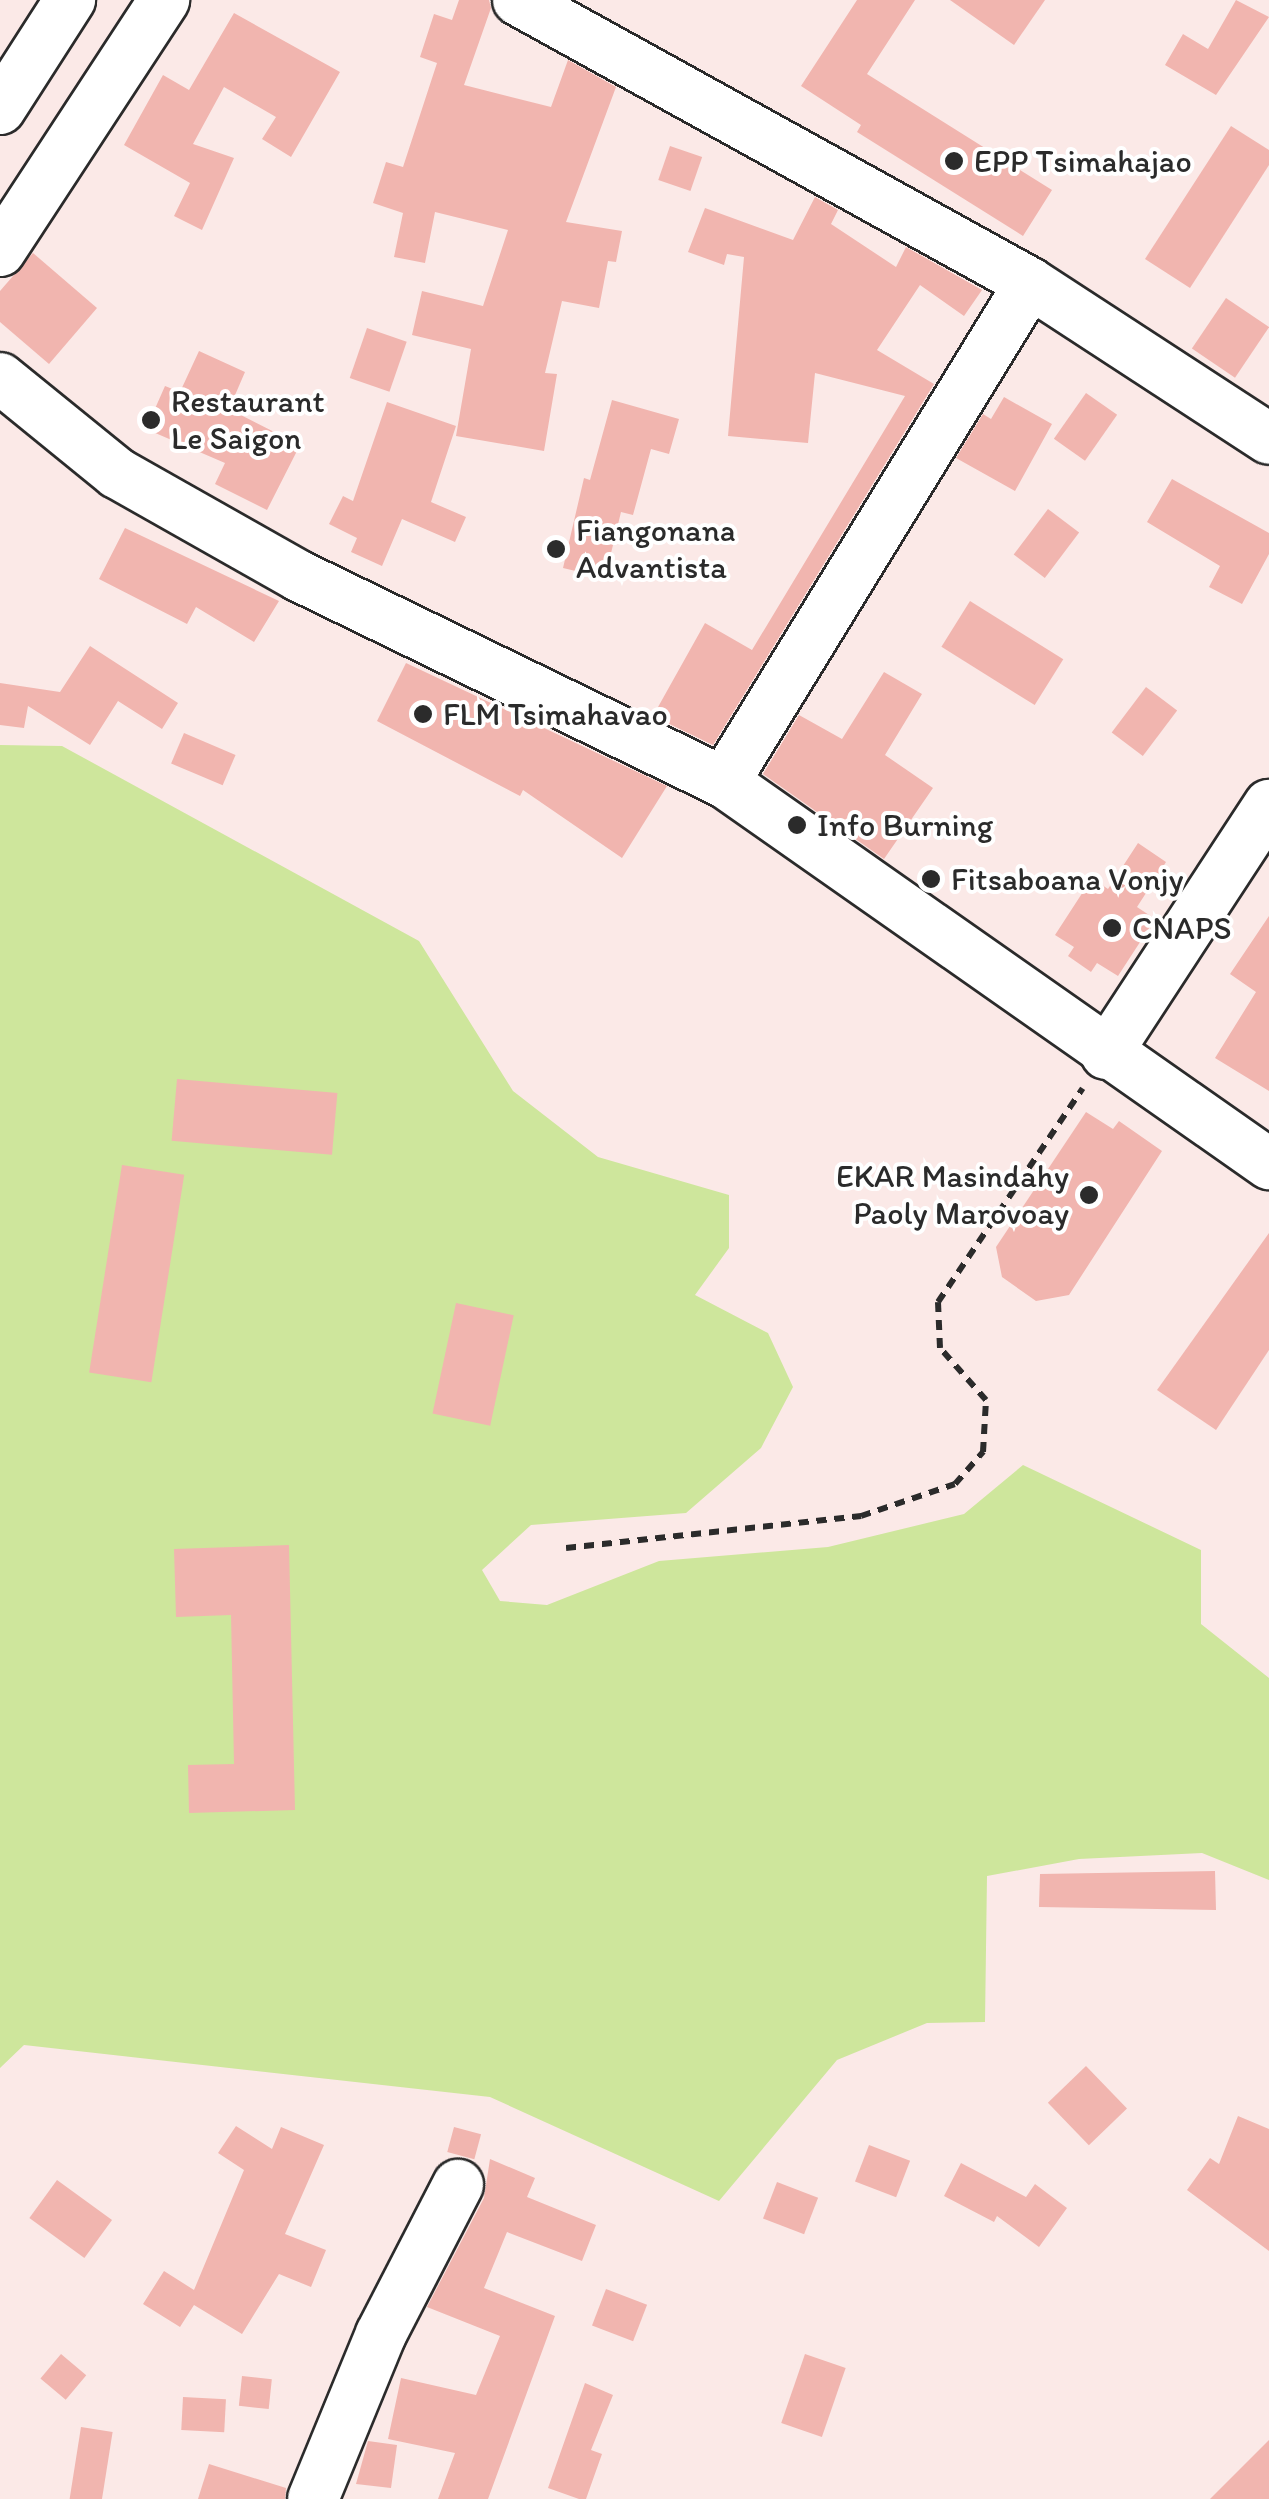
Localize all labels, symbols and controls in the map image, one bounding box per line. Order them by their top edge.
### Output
place label: EPP Tsimahajao [974,142,1189,180]
marker: EPP Tsimahajao [943,150,965,172]
place label: Restaurant Le Saigon [171,383,325,458]
marker: Restaurant Le Saigon [140,409,162,431]
place label: Fiangonana Advantista [576,512,736,587]
marker: Fiangonana Advantista [545,538,567,560]
place label: FLM Tsimahavao [443,695,668,733]
marker: FLM Tsimahavao [412,703,434,725]
place label: Info Burning [817,806,994,844]
marker: Info Burning [786,814,808,836]
place label: Fitsaboana Vonjy [951,860,1183,898]
marker: Fitsaboana Vonjy [920,868,942,890]
place label: CNAPS [1132,909,1231,947]
marker: CNAPS [1101,917,1123,939]
place label: EKAR Masindahy Paoly Marovoay [836,1158,1069,1233]
marker: EKAR Masindahy Paoly Marovoay [1078,1184,1100,1206]

